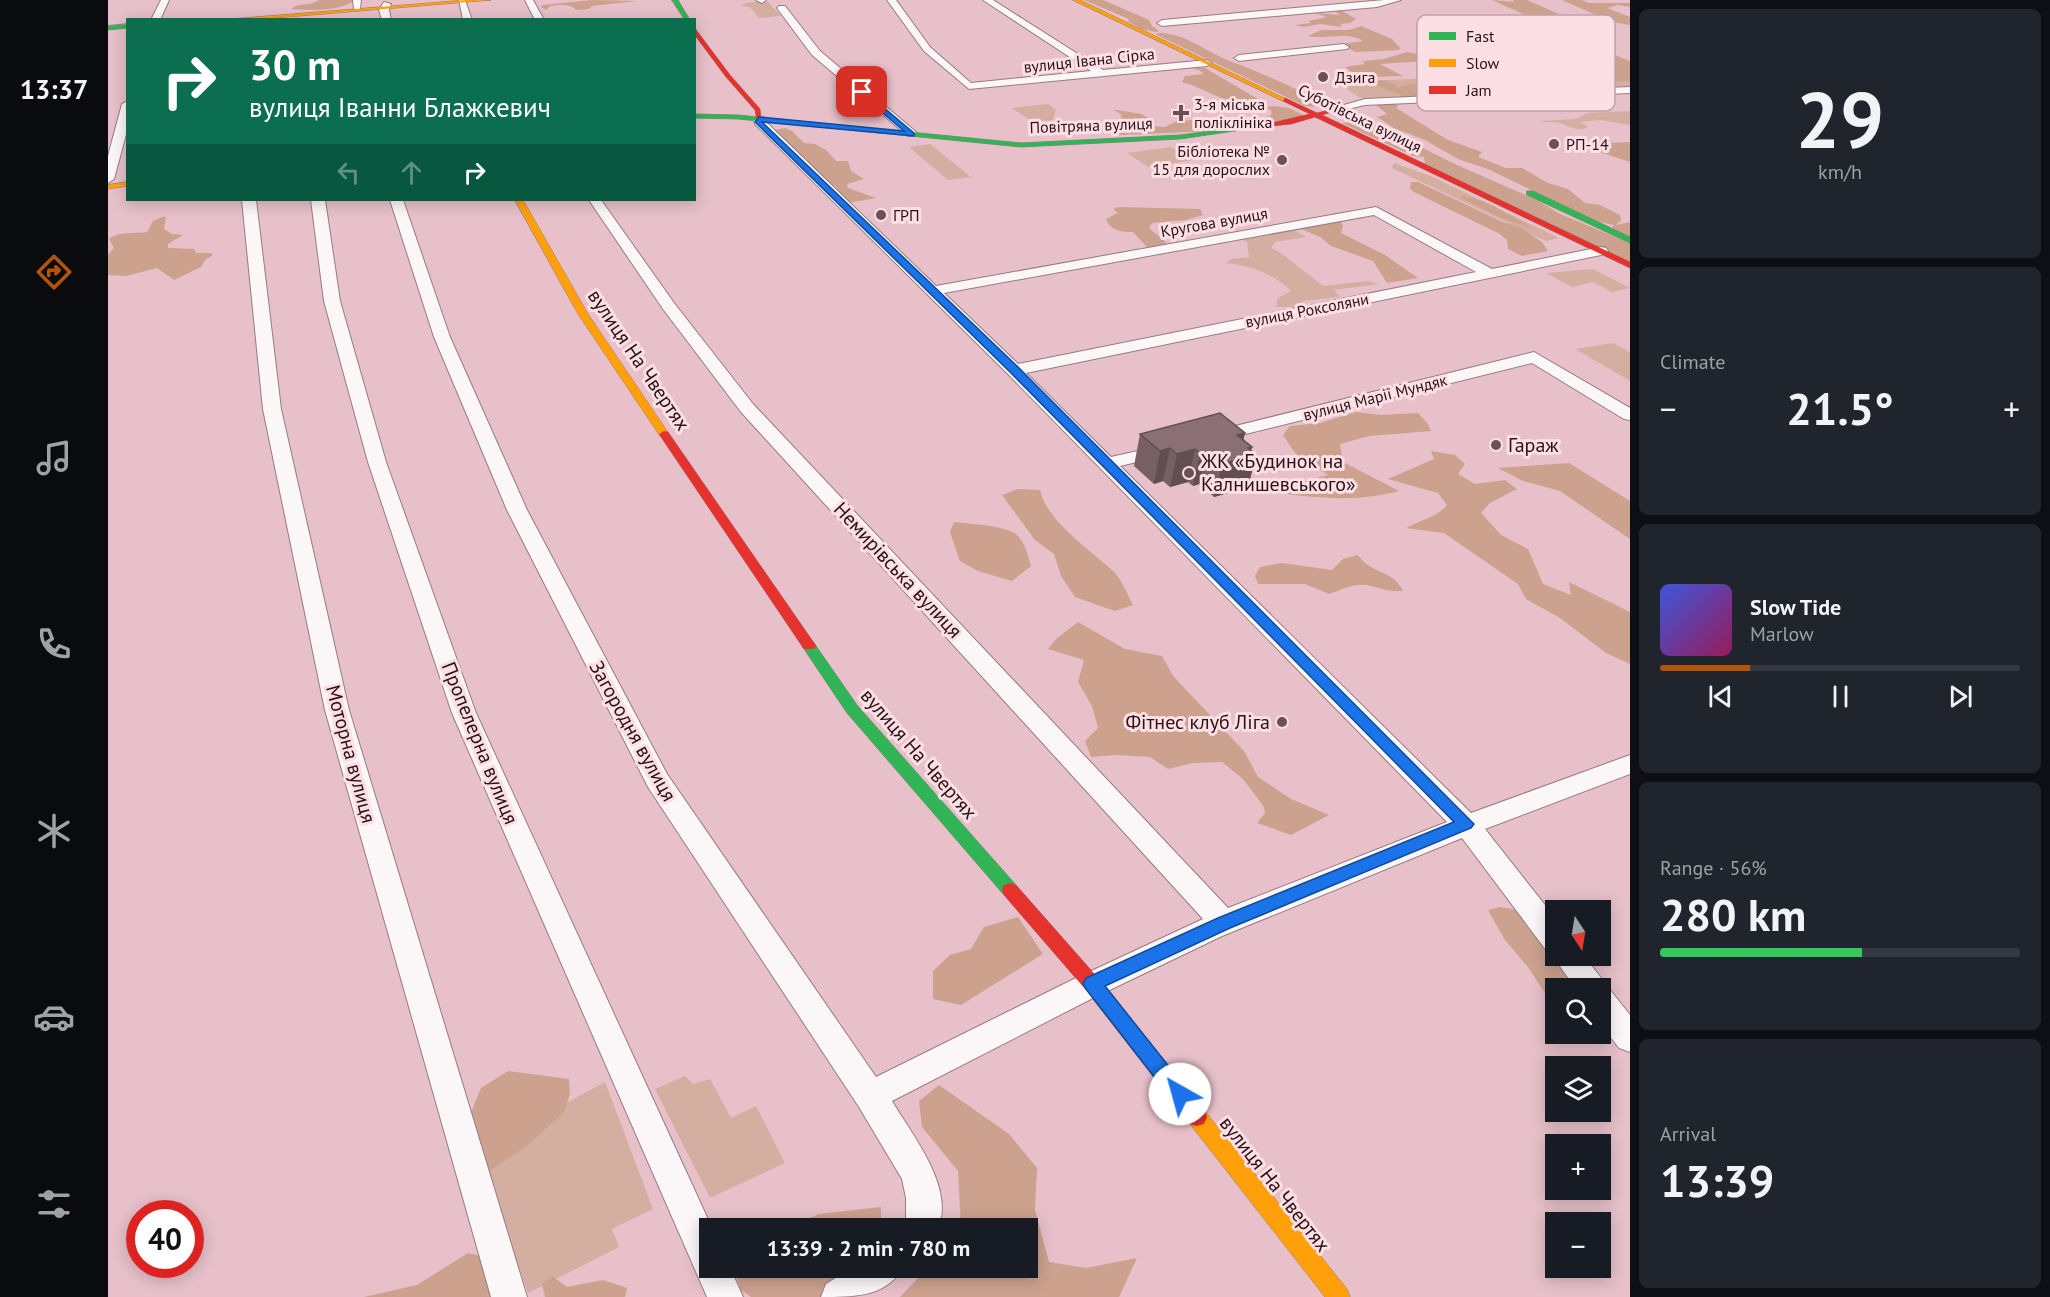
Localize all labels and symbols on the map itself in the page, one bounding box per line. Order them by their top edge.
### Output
legend [1417,15,1615,111]
text: Fast [1466,26,1495,46]
street label: вулиця Івана Сірка [1022,43,1156,77]
text: Slow [1466,53,1500,73]
pin [836,66,887,117]
place label: Дзига [1335,67,1375,87]
marker: Дзига [1316,70,1330,84]
street label: Суботівська вулиця [1295,79,1425,157]
text: Jam [1465,80,1492,100]
place label: 3-я міська поліклініка [1194,94,1272,132]
marker: 3-я міська поліклініка [1172,104,1190,122]
street label: Повітряна вулиця [1029,113,1153,137]
place label: РП-14 [1566,134,1609,154]
marker: РП-14 [1547,137,1561,151]
place label: Бібліотека № 15 для дорослих [1153,141,1270,179]
marker: Бібліотека № 15 для дорослих [1275,153,1289,167]
street label: Кругова вулиця [1159,203,1269,241]
place label: ГРП [893,205,920,225]
marker: ГРП [874,208,888,222]
street label: вулиця На Чвертях [582,284,696,436]
street label: вулиця Роксоляни [1244,288,1370,332]
street label: вулиця Марії Мундяк [1301,369,1449,425]
place label: Гараж [1508,432,1559,458]
marker: Гараж [1489,438,1503,452]
place label: ЖК «Будинок на Калнишевського» [1200,448,1355,497]
marker: ЖК «Будинок на Калнишевського» [1182,466,1196,480]
street label: Немирівська вулиця [828,496,968,644]
street label: Загородня вулиця [584,656,682,806]
street label: Пропелерна вулиця [436,658,524,828]
street label: Моторна вулиця [320,682,382,826]
street label: вулиця На Чвертях [855,683,983,825]
place label: Фітнес клуб Ліга [1125,709,1270,735]
marker: Фітнес клуб Ліга [1275,715,1289,729]
north arrow [1545,900,1611,966]
position arrow [1148,1062,1212,1126]
street label: вулиця На Чвертях [1214,1111,1336,1257]
speed limit sign: 40 [126,1200,204,1278]

